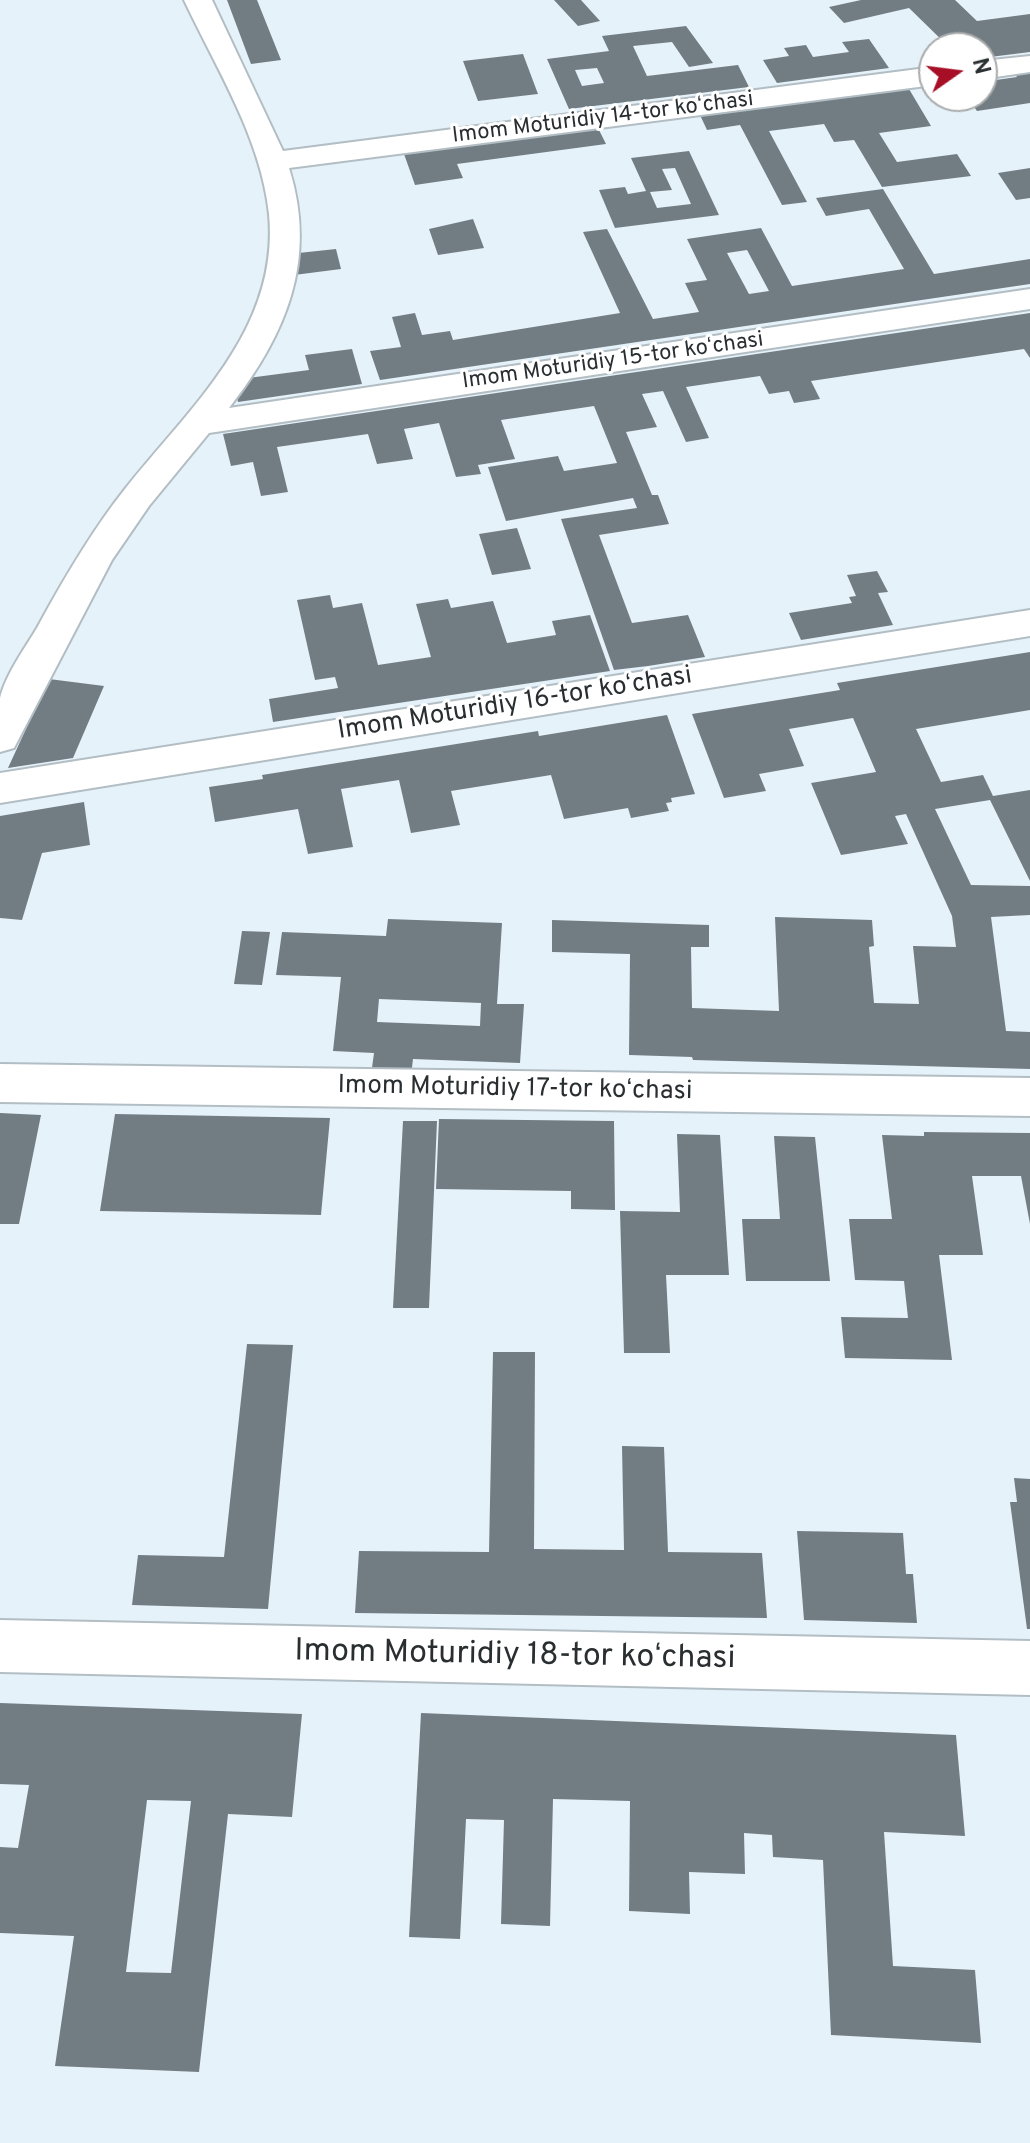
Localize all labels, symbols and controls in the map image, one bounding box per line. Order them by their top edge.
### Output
north arrow [918,32,998,112]
text: N [965,56,995,77]
street label: Imom Moturidiy 14-tor koʻchasi [451,87,755,151]
street label: Imom Moturidiy 15-tor koʻchasi [461,328,765,396]
street label: Imom Moturidiy 16-tor koʻchasi [336,662,694,748]
street label: Imom Moturidiy 17-tor koʻchasi [337,1071,693,1109]
street label: Imom Moturidiy 18-tor koʻchasi [294,1634,736,1680]

